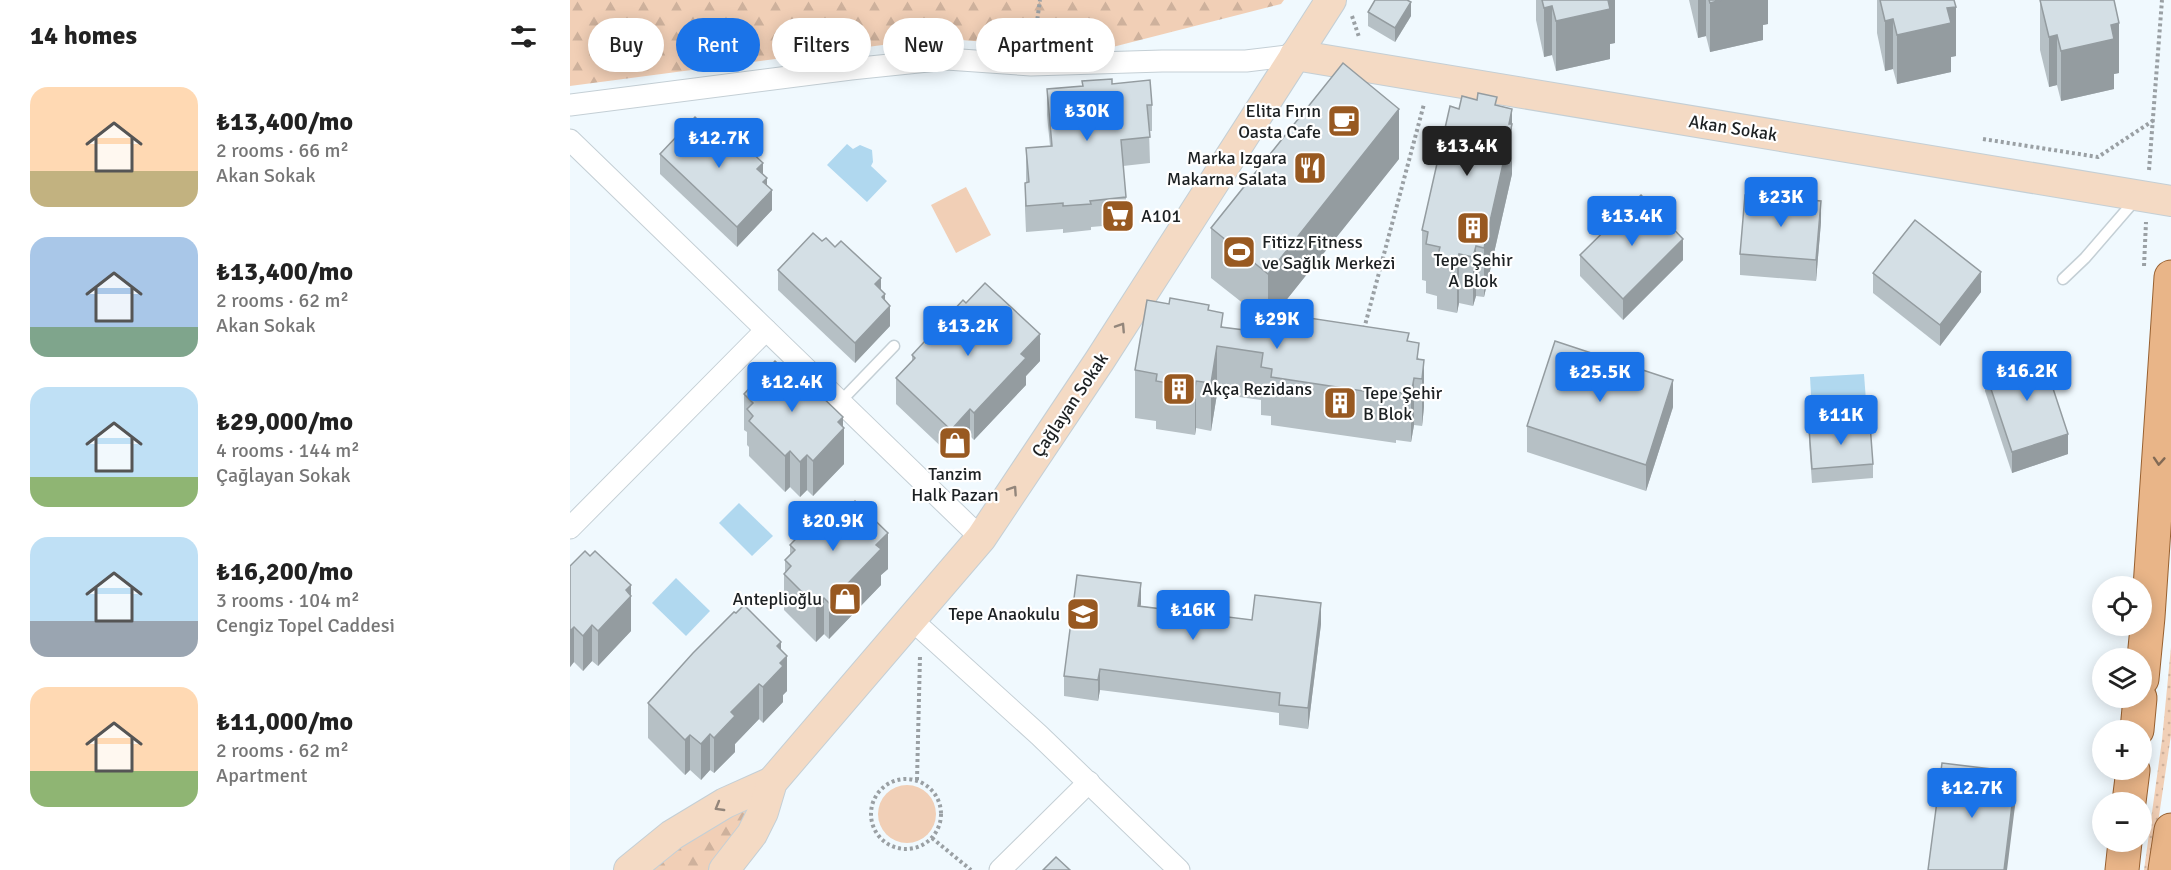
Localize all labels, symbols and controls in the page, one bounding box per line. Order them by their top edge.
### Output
chip: Buy [588,18,664,72]
chip: Rent [676,18,760,72]
chip: Filters [772,18,871,72]
chip: New [883,18,964,72]
chip: Apartment [976,18,1115,72]
text: 14 homes [30,20,137,52]
icon: filters [507,20,540,53]
pin: ₺30K [1051,91,1123,142]
text: ₺30K [1065,98,1109,123]
place label: Elita Fırın Oasta Cafe [1238,100,1321,143]
cafe icon: Elita Fırın Oasta Cafe [1326,103,1362,139]
text: ₺13,400/mo [216,106,353,138]
street label: Akan Sokak [1687,110,1779,146]
icon: home [78,111,150,183]
pin: ₺12.7K [670,118,768,169]
text: ₺12.7K [688,125,750,150]
pin: ₺13.4K [1418,126,1516,177]
text: ₺13.4K [1436,133,1498,158]
text: 2 rooms · 66 m² [216,138,349,163]
place label: Marka Izgara Makarna Salata [1167,147,1287,190]
restaurant icon: Marka Izgara Makarna Salata [1292,150,1328,186]
text: Akan Sokak [216,163,315,188]
pin: ₺23K [1745,177,1817,228]
text: ₺23K [1759,184,1803,209]
pin: ₺13.4K [1583,196,1681,247]
supermarket icon: A101 [1100,198,1136,234]
text: ₺13.4K [1601,203,1663,228]
place label: A101 [1141,205,1181,227]
building icon: Tepe Şehir A Blok [1455,210,1491,246]
place label: Fitizz Fitness ve Sağlık Merkezi [1262,231,1395,274]
sports icon: Fitizz Fitness ve Sağlık Merkezi [1221,234,1257,270]
place label: Tepe Şehir A Blok [1433,249,1513,292]
text: ₺13,400/mo [216,256,353,288]
icon: home [78,261,150,333]
text: 2 rooms · 62 m² [216,288,349,313]
pin: ₺29K [1241,299,1313,350]
pin: ₺13.2K [919,306,1017,357]
text: ₺29K [1255,306,1299,331]
text: Akan Sokak [216,313,315,338]
text: ₺13.2K [937,313,999,338]
one-way arrow [1114,323,1125,334]
street label: Çağlayan Sokak [1027,349,1113,461]
pin: ₺16.2K [1978,351,2076,402]
pin: ₺25.5K [1551,352,1649,403]
text: ₺16.2K [1996,358,2058,383]
text: ₺25.5K [1569,359,1631,384]
pin: ₺12.4K [743,362,841,413]
text: ₺12.4K [761,369,823,394]
building icon: Akça Rezidans [1161,371,1197,407]
place label: Akça Rezidans [1202,378,1312,400]
place label: Tepe Şehir B Blok [1363,382,1443,425]
building icon: Tepe Şehir B Blok [1322,385,1358,421]
pin: ₺11K [1805,395,1877,446]
text: ₺11K [1819,402,1863,427]
text: ₺29,000/mo [216,406,353,438]
icon: home [78,411,150,483]
shop icon: Tanzim Halk Pazarı [937,425,973,461]
text: 4 rooms · 144 m² [216,438,360,463]
one-way arrow [2152,457,2165,466]
text: Çağlayan Sokak [216,463,351,488]
place label: Tanzim Halk Pazarı [911,463,999,506]
one-way arrow [1006,485,1017,496]
pin: ₺20.9K [784,501,882,552]
text: ₺20.9K [802,508,864,533]
text: ₺16,200/mo [216,556,353,588]
icon: home [78,561,150,633]
map controls [2092,576,2152,852]
button: locate [2092,576,2152,636]
shop icon: Anteplioğlu [827,581,863,617]
text: 3 rooms · 104 m² [216,588,360,613]
place label: Anteplioğlu [733,588,822,610]
pin: ₺16K [1157,590,1229,641]
school or university icon: Tepe Anaokulu [1065,596,1101,632]
text: ₺16K [1171,597,1215,622]
place label: Tepe Anaokulu [948,603,1060,625]
text: Cengiz Topel Caddesi [216,613,395,638]
button: layers [2092,648,2152,708]
text: ₺11,000/mo [216,706,353,738]
icon: home [78,711,150,783]
button: + [2092,720,2152,780]
text: 2 rooms · 62 m² [216,738,349,763]
text: Apartment [216,763,308,788]
pin: ₺12.7K [1923,768,2021,819]
text: ₺12.7K [1941,775,2003,800]
button: − [2092,792,2152,852]
one-way arrow [715,800,725,811]

